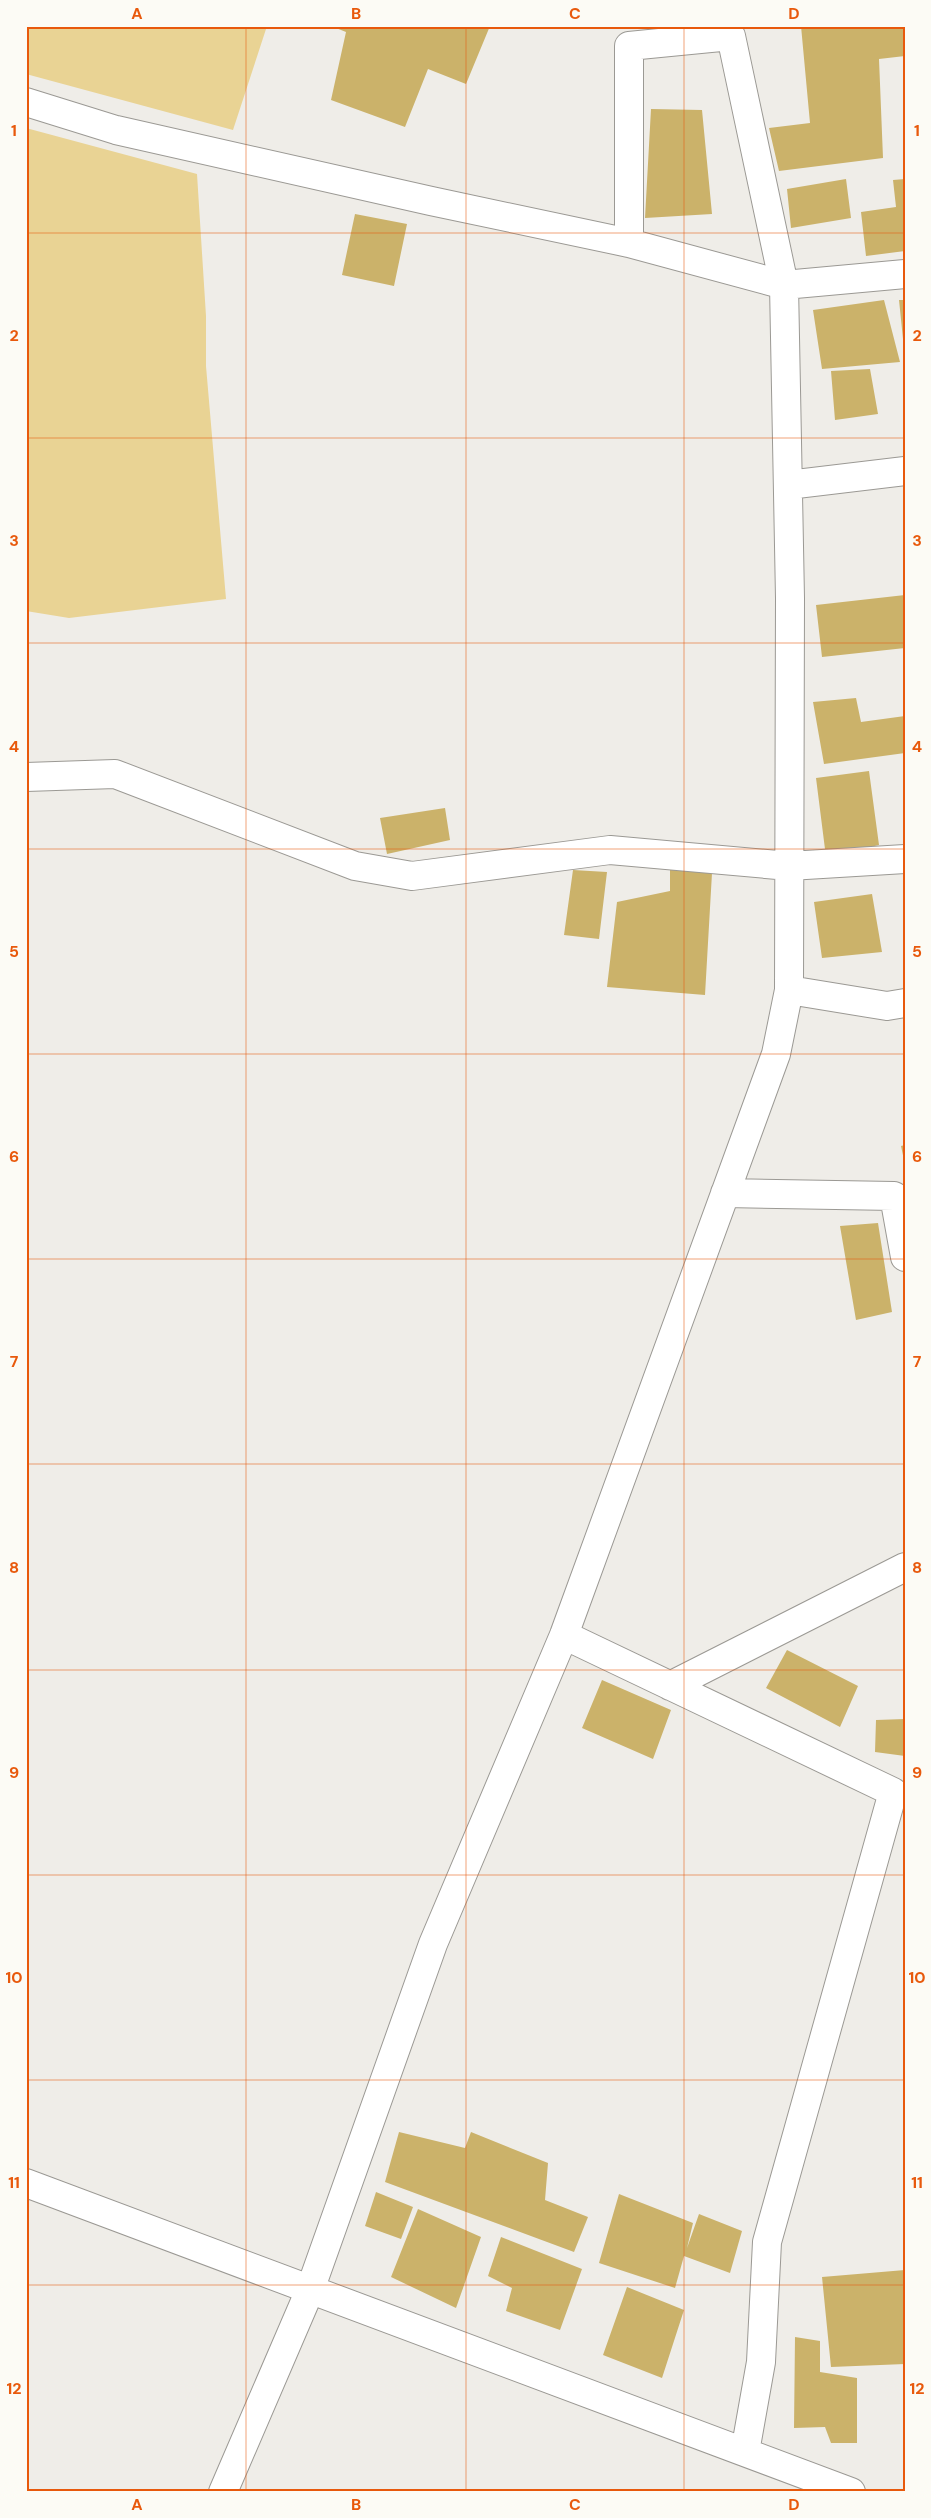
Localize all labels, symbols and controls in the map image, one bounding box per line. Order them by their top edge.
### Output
text: A [131,3,143,24]
text: B [351,3,361,24]
text: C [569,3,581,24]
text: D [788,3,800,24]
text: 1 [11,120,17,141]
text: 1 [914,120,920,141]
text: 2 [9,325,19,346]
text: 2 [912,325,922,346]
text: 3 [9,530,19,551]
text: 3 [912,530,922,551]
text: 4 [9,736,19,757]
text: 4 [912,736,922,757]
text: 5 [9,941,19,962]
text: 5 [912,941,922,962]
text: 6 [9,1146,19,1167]
text: 6 [912,1146,922,1167]
text: 7 [10,1351,19,1372]
text: 7 [913,1351,922,1372]
text: 8 [9,1557,19,1578]
text: 8 [912,1557,922,1578]
text: 9 [9,1762,19,1783]
text: 9 [912,1762,922,1783]
text: 10 [5,1967,23,1988]
text: 10 [908,1967,926,1988]
text: 11 [8,2172,20,2193]
text: 11 [911,2172,923,2193]
text: 12 [6,2378,22,2399]
text: 12 [909,2378,925,2399]
text: A [131,2494,143,2515]
text: B [351,2494,361,2515]
text: C [569,2494,581,2515]
text: D [788,2494,800,2515]

